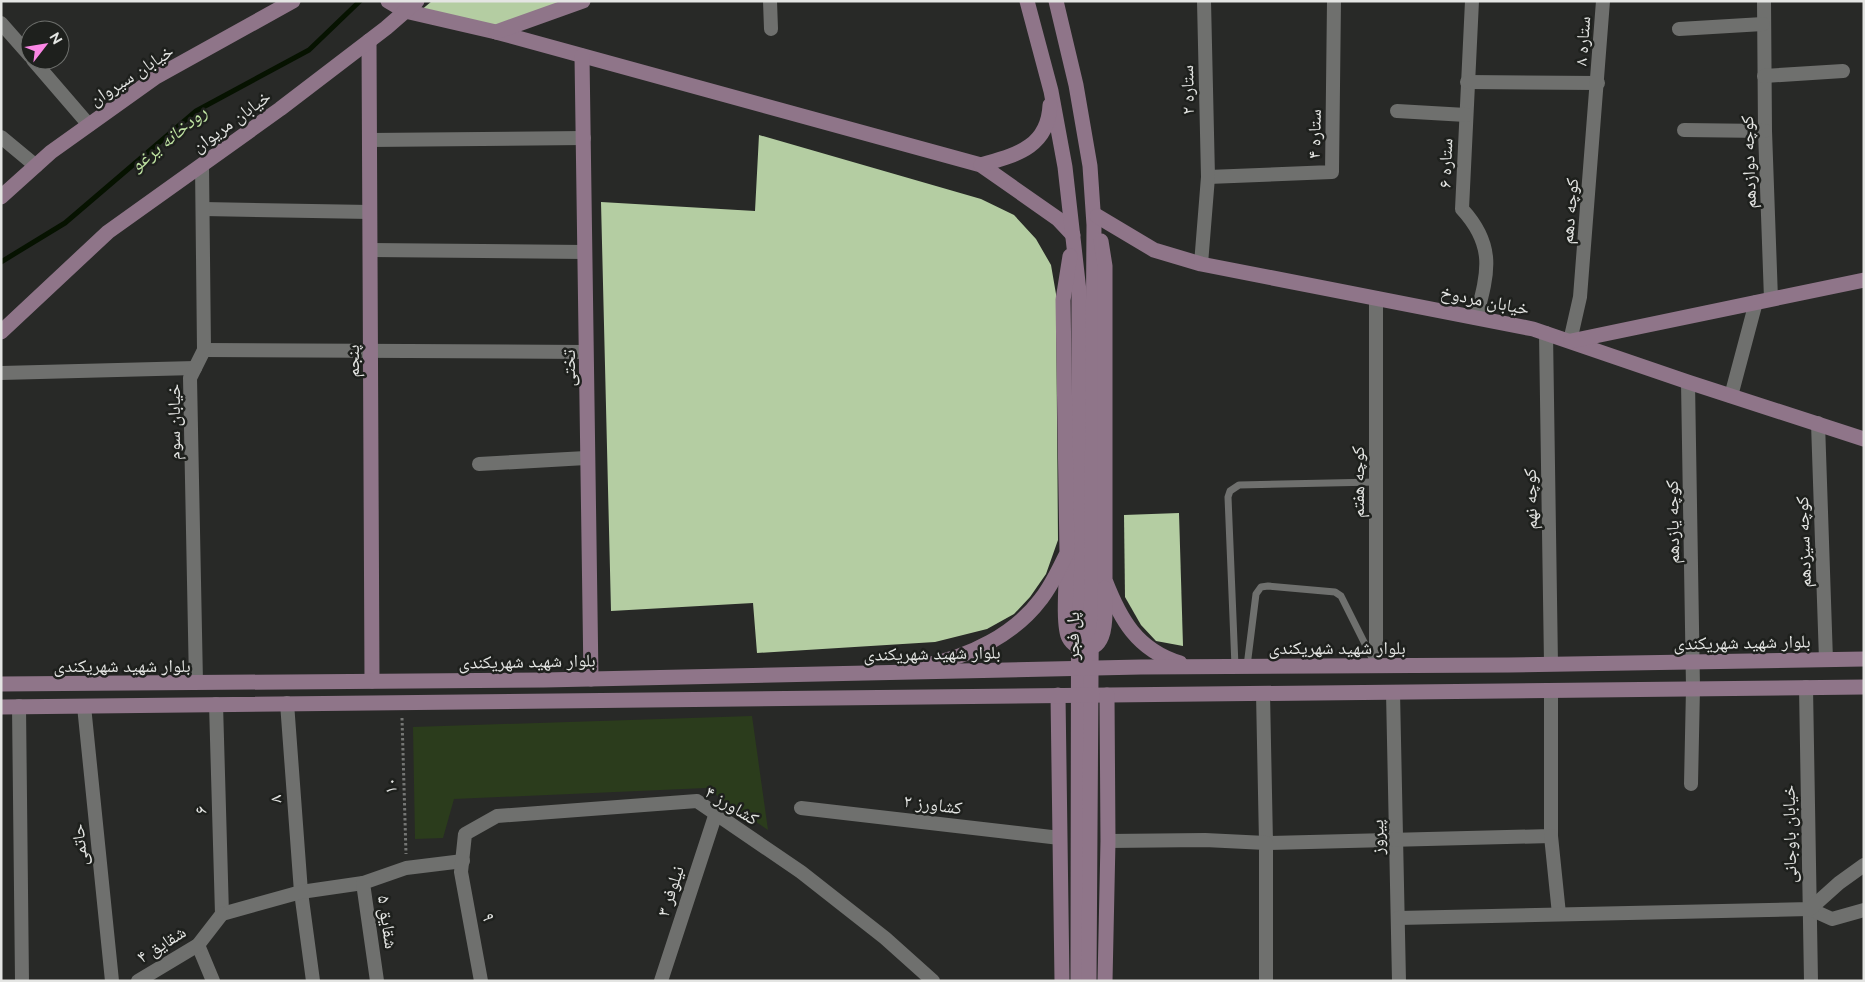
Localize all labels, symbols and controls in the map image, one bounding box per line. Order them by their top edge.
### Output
street label: ستاره ۸ [1570,15,1594,67]
north arrow [20,20,70,70]
text: N [47,30,66,47]
street label: خیابان سیروان [85,40,178,111]
street label: ستاره ۲ [1176,65,1198,115]
street label: خیابان مریوان [188,85,275,157]
water label: رودخانه یرغو [124,100,211,176]
street label: ستاره ۴ [1303,109,1325,159]
street label: کوچه دوازدهم [1736,114,1762,209]
street label: ستاره ۶ [1434,138,1456,188]
street label: کوچه دهم [1556,177,1584,245]
street label: خیابان مردوخ [1438,281,1531,321]
street label: پنجم [342,345,365,377]
street label: تختی [558,349,580,387]
street label: خیابان سوم [163,384,186,460]
street label: کوچه هفتم [1347,445,1370,518]
street label: کوچه نهم [1519,468,1543,530]
street label: کوچه یازدهم [1661,479,1685,564]
street label: کوچه سیزدهم [1791,495,1817,588]
street label: پل فجر [1062,612,1084,661]
street label: بلوار شهید شهریکندی [1673,630,1811,655]
street label: بلوار شهید شهریکندی [1268,637,1406,659]
street label: بلوار شهید شهریکندی [863,641,1001,666]
street label: بلوار شهید شهریکندی [458,649,596,674]
street label: بلوار شهید شهریکندی [53,655,191,677]
street label: ۱۰ [379,778,401,794]
street label: کشاورز ۴ [701,781,763,829]
street label: خیابان باوجانی [1778,785,1801,883]
street label: کشاورز ۲ [902,790,964,818]
street label: ۸ [264,794,286,804]
street label: ۶ [189,806,211,814]
street label: پیروز [1366,819,1389,856]
street label: حاتمی [66,823,93,867]
street label: نیلوفر ۳ [652,863,688,919]
street label: شقایق ۵ [373,894,402,950]
street label: ۹ [478,911,500,923]
street label: شقایق ۴ [133,921,190,968]

